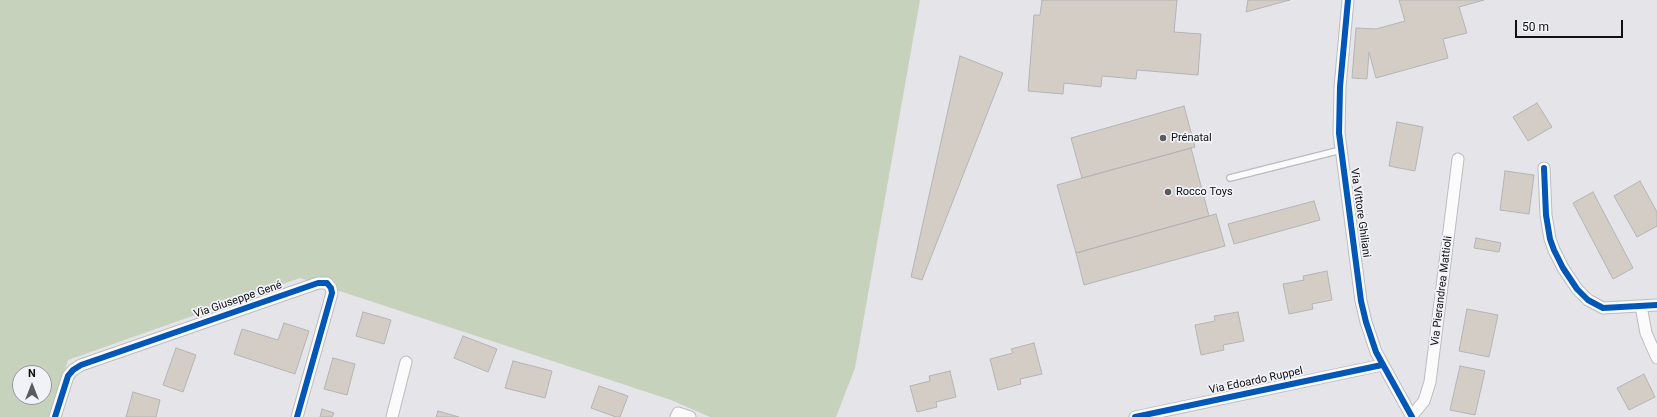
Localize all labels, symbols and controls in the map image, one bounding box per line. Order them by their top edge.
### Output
scale bar [1517,12,1625,38]
text: 50 m [1522,20,1549,34]
place label: Prénatal [1171,131,1212,145]
marker: Prénatal [1158,133,1168,143]
street label: Via Vittore Ghiliani [1347,168,1373,258]
place label: Rocco Toys [1176,185,1233,199]
marker: Rocco Toys [1163,187,1173,197]
street label: Via Pierandrea Mattioli [1429,235,1455,347]
street label: Via Giuseppe Gené [192,279,284,321]
north arrow [12,365,52,405]
street label: Via Edoardo Ruppel [1208,365,1304,397]
text: N [28,367,36,380]

